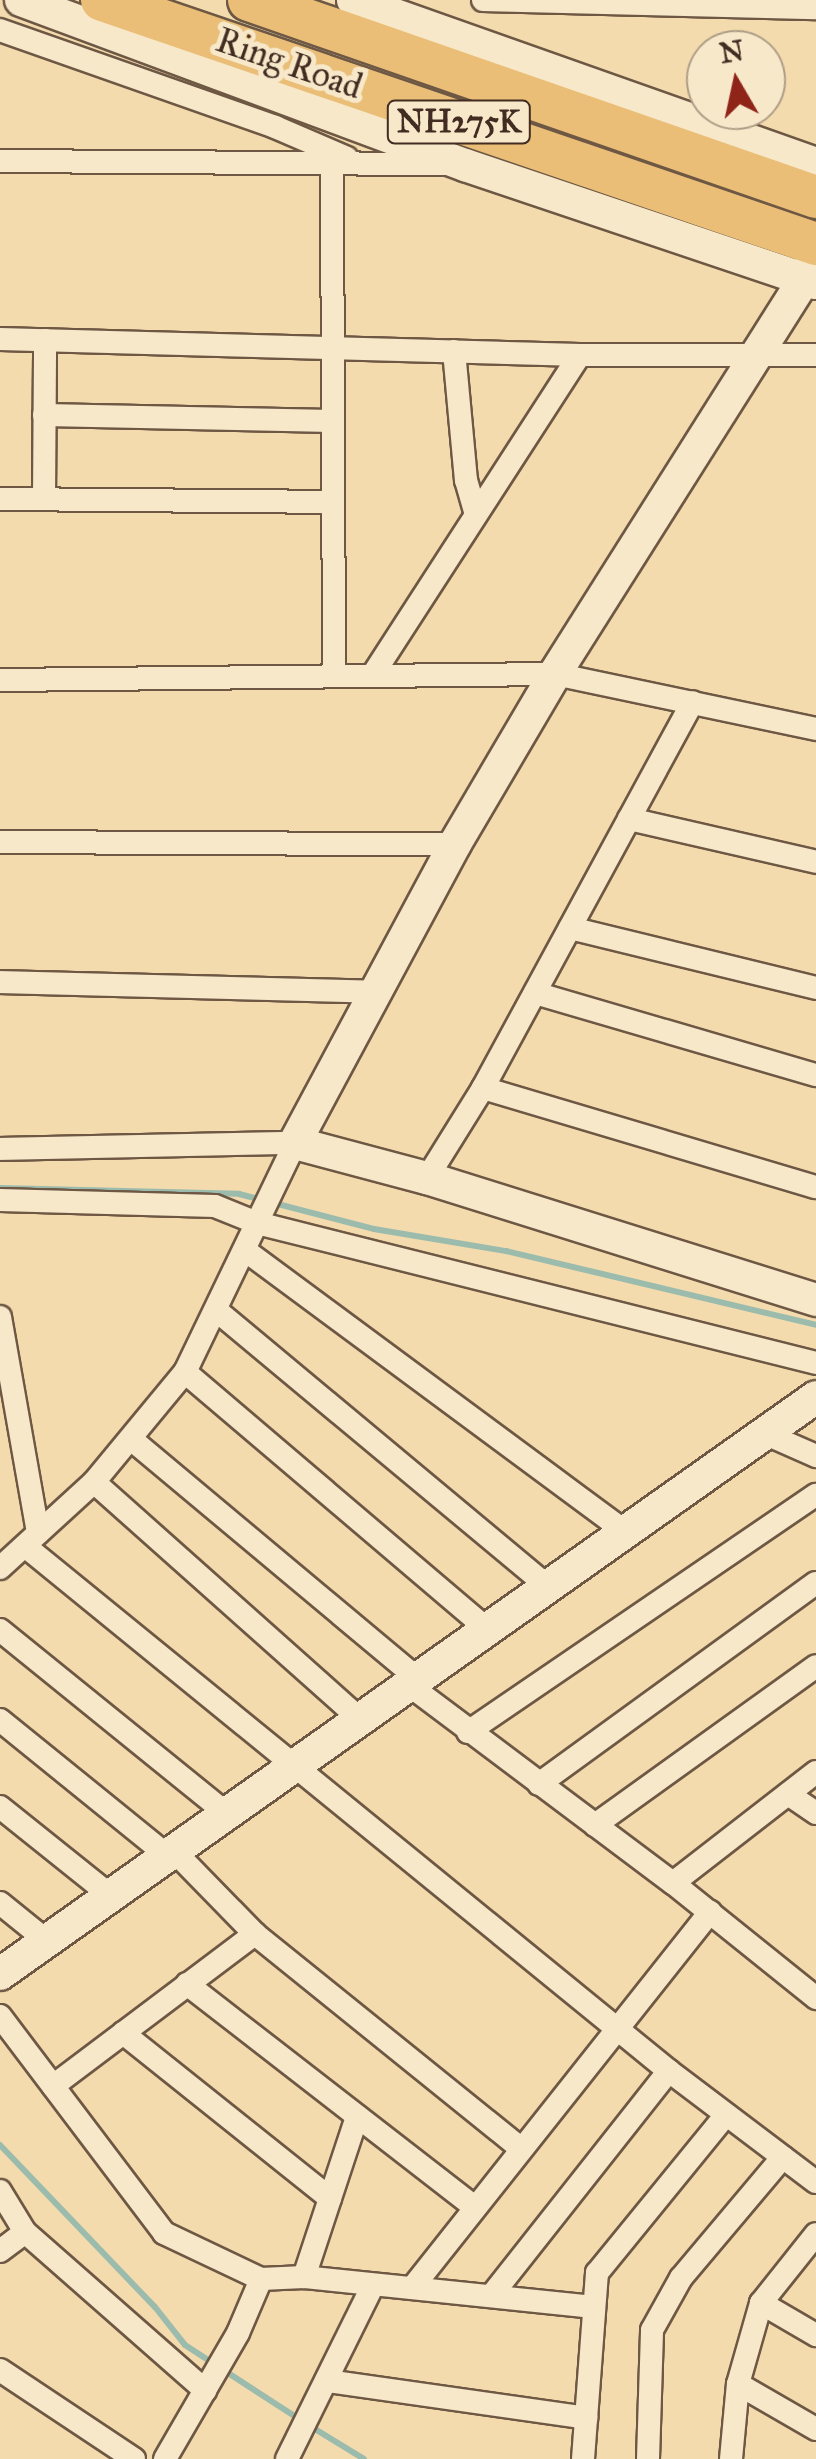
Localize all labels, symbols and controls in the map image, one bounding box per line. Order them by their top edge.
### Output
street label: Ring Road [210,19,368,109]
north arrow [686,30,786,130]
text: N [717,33,746,71]
road number: NH275K [386,95,532,149]

